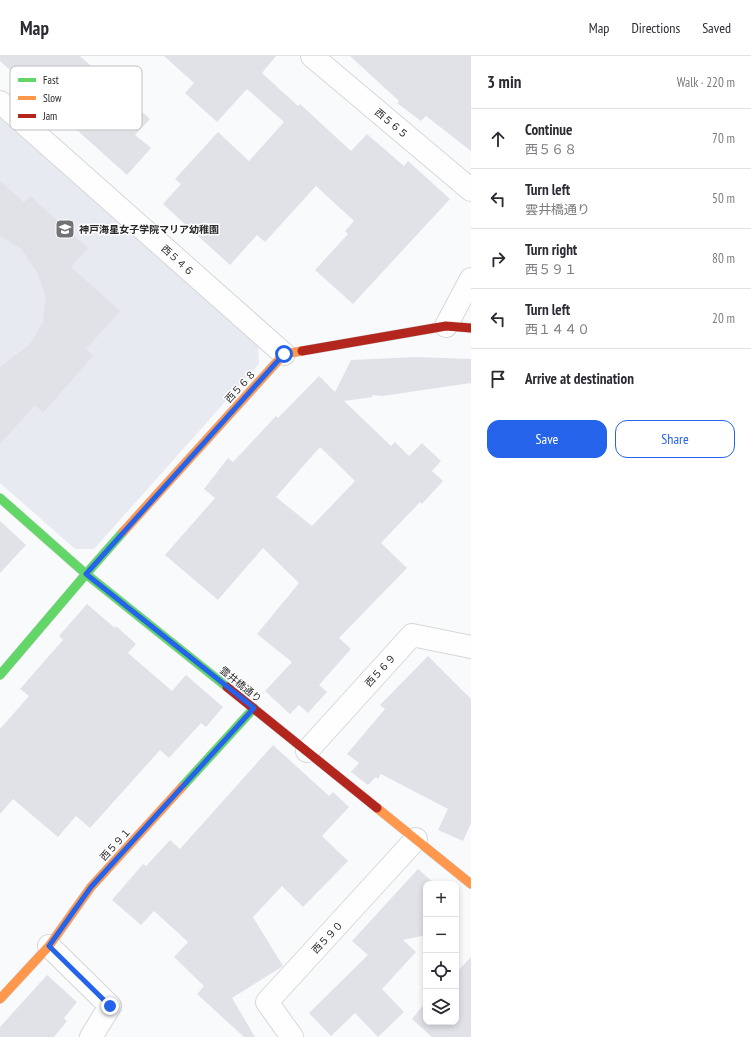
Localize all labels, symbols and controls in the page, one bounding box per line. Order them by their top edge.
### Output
text: Map [20,16,49,40]
text: Map [589,19,609,37]
text: Directions [631,19,680,37]
text: Saved [702,19,731,37]
legend [10,66,142,130]
text: 3 min [487,71,521,93]
text: Fast [43,73,59,87]
text: Walk · 220 m [677,74,735,91]
text: Slow [43,91,62,105]
street label: 西５６５ [372,106,411,141]
text: Jam [42,109,57,123]
text: Continue [525,120,572,139]
icon: ahead [487,128,509,150]
text: 70 m [712,130,735,147]
text: 西５６８ [525,141,577,158]
text: Turn left [525,180,570,199]
icon: left [487,188,509,210]
text: 50 m [712,190,735,207]
text: 雲井橋通り [525,201,590,218]
school or university icon: 神戸海星女子学院マリア幼稚園 [54,218,76,240]
place label: 神戸海星女子学院マリア幼稚園 [79,223,219,236]
text: Turn right [525,240,577,259]
street label: 西５４６ [158,242,197,279]
icon: right [487,248,509,270]
text: 80 m [712,250,735,267]
text: 西５９１ [525,261,577,278]
text: Turn left [525,300,570,319]
icon: left [487,308,509,330]
text: 20 m [712,310,735,327]
text: 西１４４０ [525,321,590,338]
route start [275,345,293,363]
street label: 西５６８ [222,367,259,406]
icon: arrive [487,368,509,390]
text: Arrive at destination [525,369,634,388]
button: Save [487,420,607,458]
button: Share [615,420,735,458]
street label: 西５６９ [362,651,399,690]
street label: 雲井橋通り [217,664,264,705]
street label: 西５９１ [97,825,134,864]
map controls [423,881,459,1025]
button: + [423,881,459,917]
button: − [423,917,459,953]
street label: 西５９０ [309,918,346,956]
button: locate [423,953,459,989]
button: layers [423,989,459,1025]
route end [101,997,119,1015]

